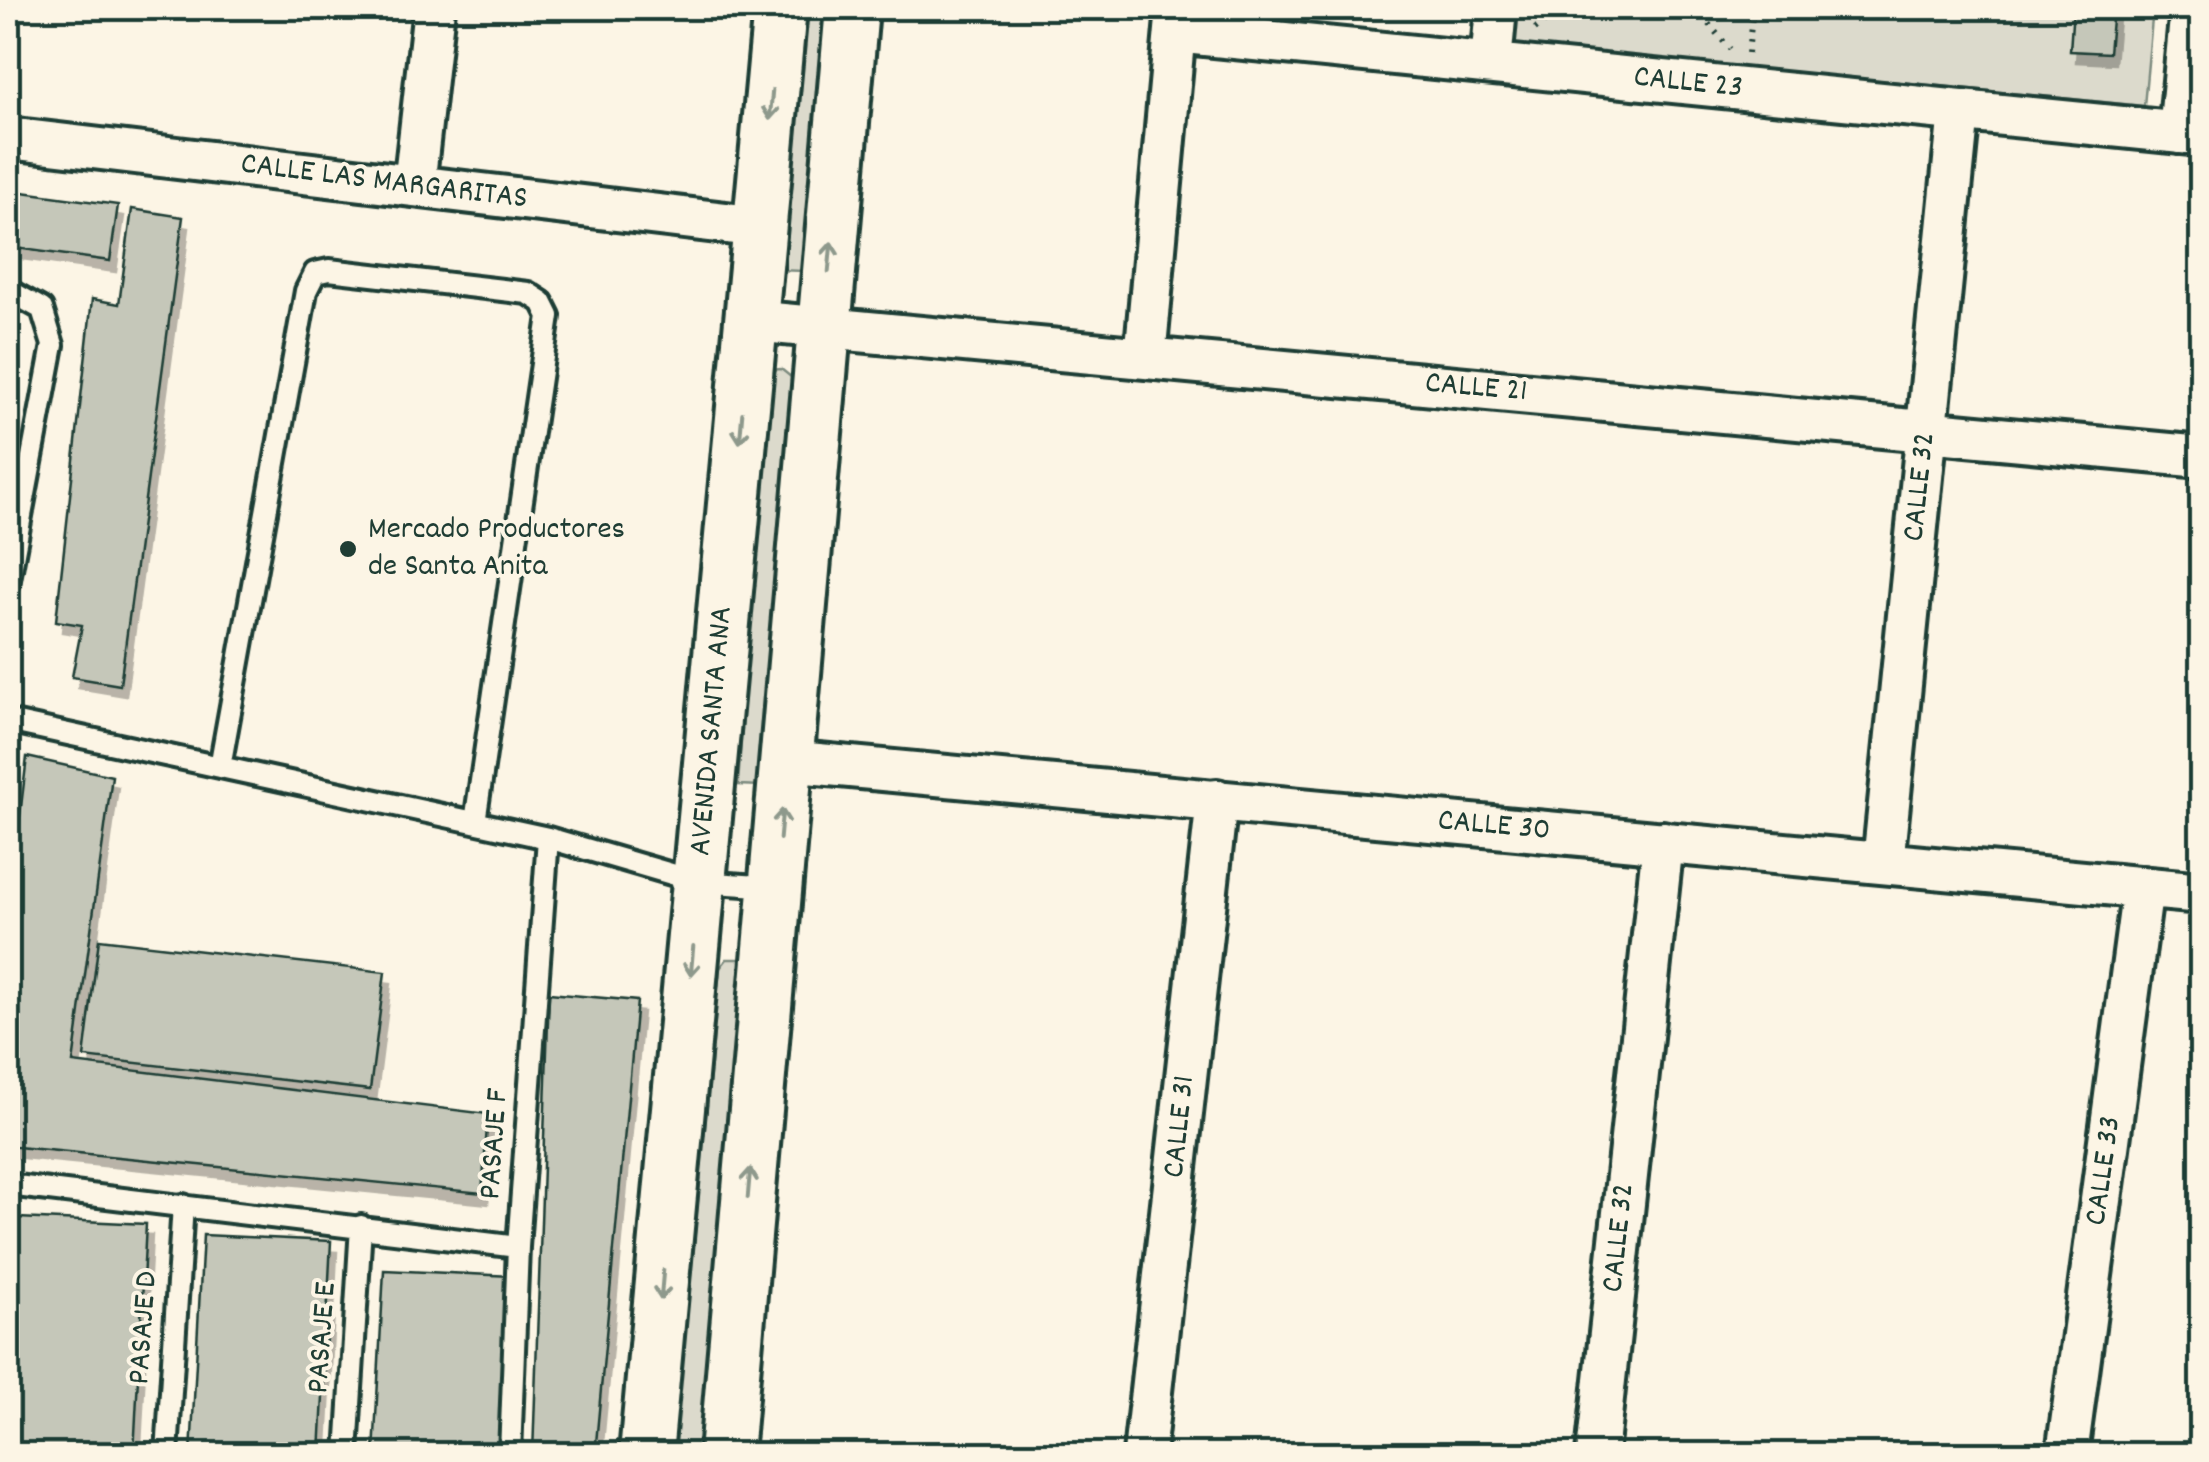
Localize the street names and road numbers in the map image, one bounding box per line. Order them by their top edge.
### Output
street label: CALLE 23 [1631,55,1745,113]
street label: CALLE LAS MARGARITAS [238,143,530,223]
street label: CALLE 21 [1423,362,1529,416]
street label: CALLE 32 [1892,430,1950,544]
street label: AVENIDA SANTA ANA [679,604,747,858]
street label: CALLE 30 [1436,799,1552,855]
street label: CALLE 31 [1153,1074,1209,1180]
street label: PASAJE F [469,1087,523,1201]
street label: CALLE 33 [2075,1113,2135,1229]
street label: CALLE 32 [1591,1181,1649,1295]
street label: PASAJE D [118,1270,172,1386]
street label: PASAJE E [297,1280,351,1395]

